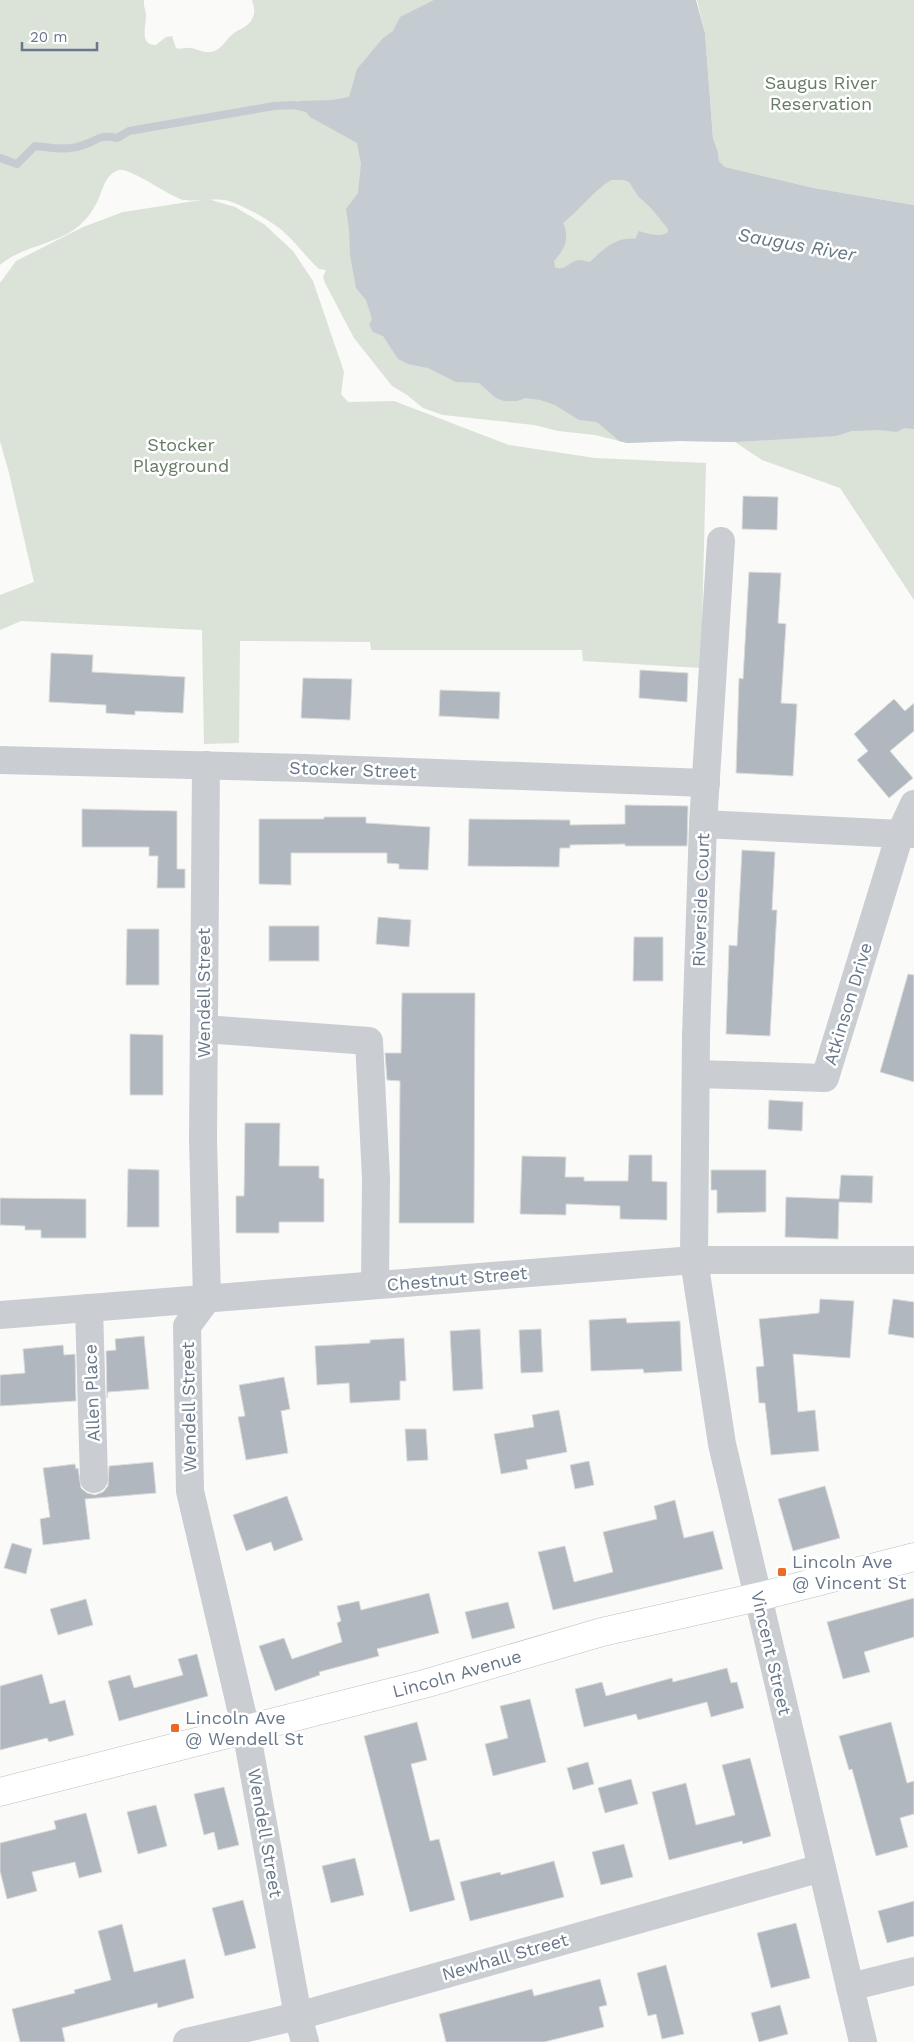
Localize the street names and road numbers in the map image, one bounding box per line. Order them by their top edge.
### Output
street label: Stocker Street [289,757,418,782]
street label: Riverside Court [688,832,713,967]
street label: Wendell Street [193,927,214,1058]
street label: Atkinson Drive [819,940,876,1068]
street label: Chestnut Street [386,1262,529,1295]
street label: Wendell Street [177,1341,200,1472]
street label: Allen Place [79,1344,104,1442]
street label: Vincent Street [747,1589,796,1718]
street label: Lincoln Avenue [390,1645,524,1702]
street label: Wendell Street [244,1767,287,1899]
street label: Newhall Street [439,1928,571,1985]

